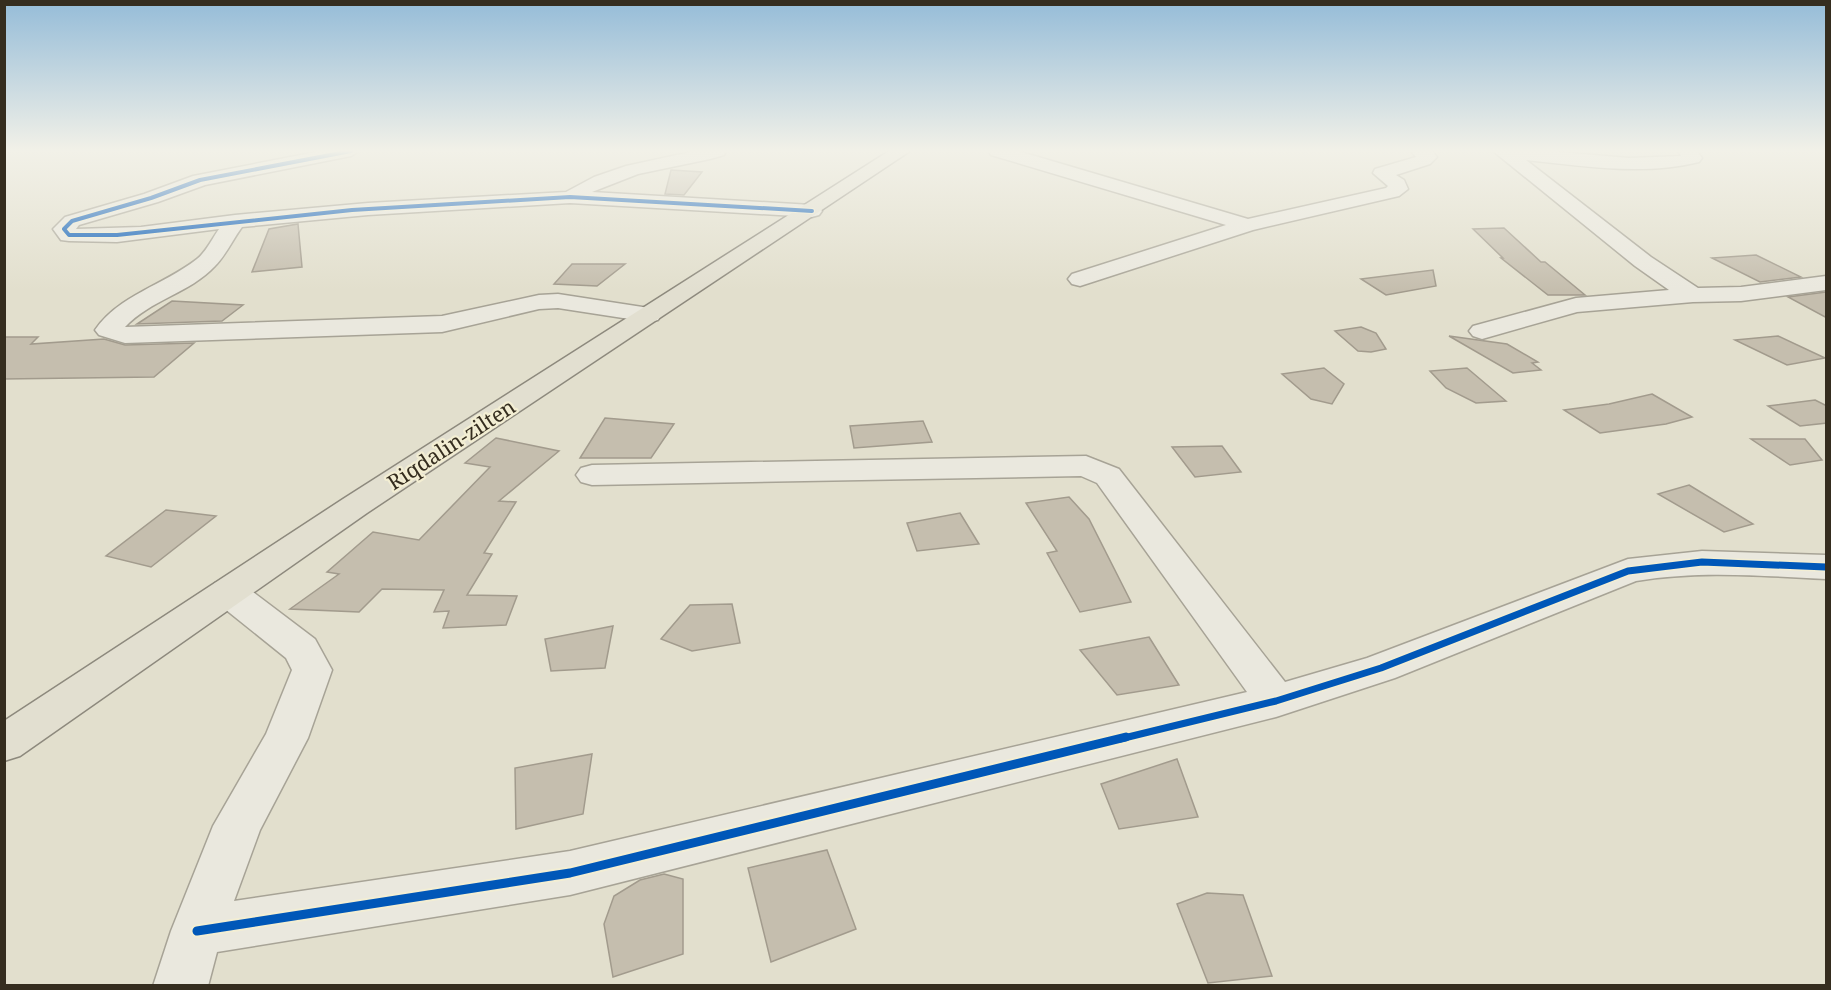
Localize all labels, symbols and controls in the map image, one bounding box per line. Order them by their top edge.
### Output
street label: Riqdalin-zilten [382,392,520,496]

